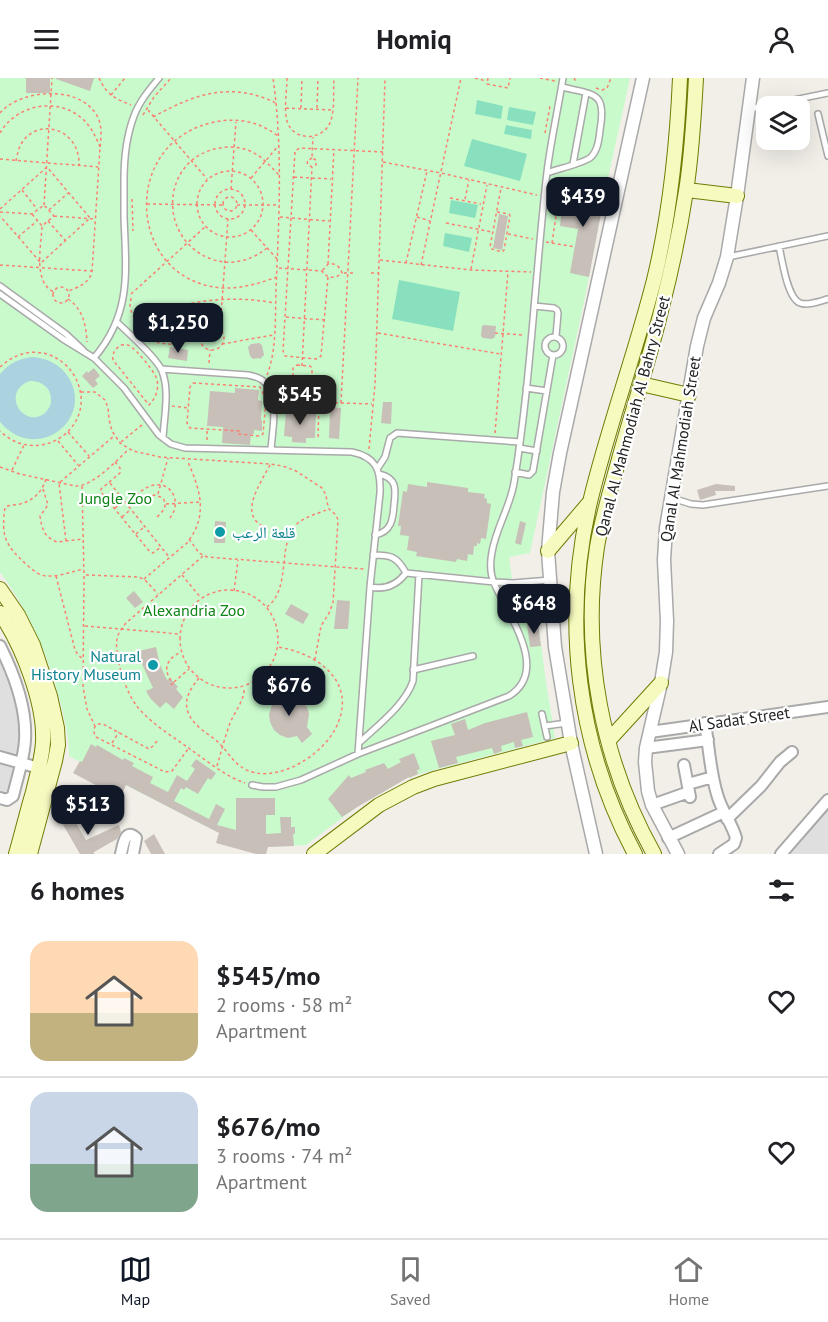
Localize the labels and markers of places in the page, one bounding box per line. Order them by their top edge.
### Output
pin: $439 [547,177,619,228]
pin: $1,250 [129,303,227,354]
pin: $545 [264,375,336,426]
place label: قلعة الرعب [232,522,296,542]
marker: قلعة الرعب [213,525,227,539]
pin: $648 [498,584,570,635]
place label: Natural History Museum [31,646,141,684]
marker: Natural History Museum [146,658,160,672]
pin: $676 [253,666,325,717]
pin: $513 [52,785,124,836]

